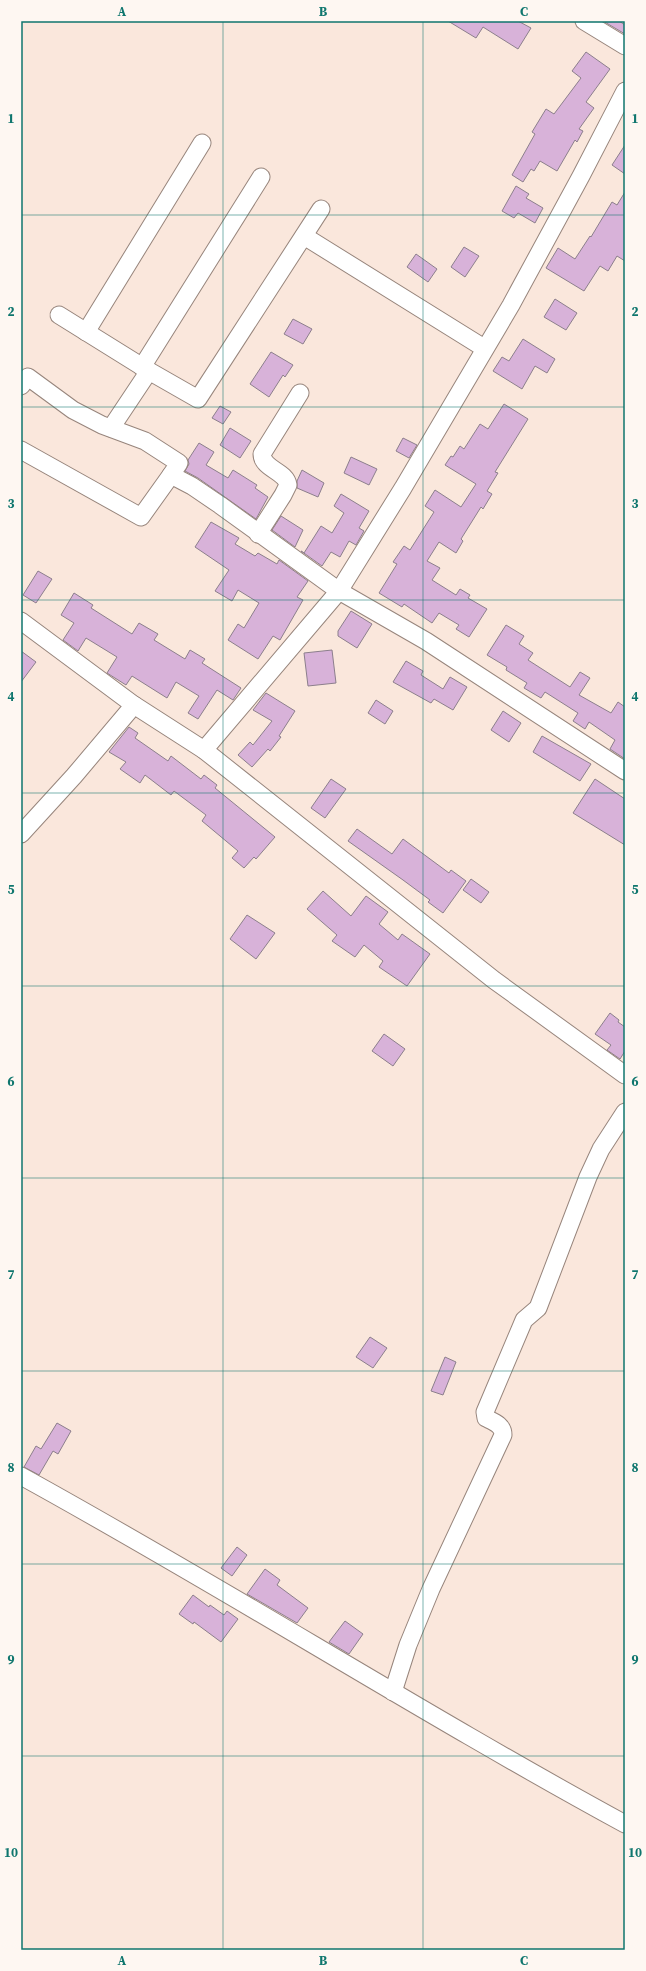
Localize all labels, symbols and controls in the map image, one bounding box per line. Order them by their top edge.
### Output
text: A [118,3,127,20]
text: B [319,3,328,20]
text: C [520,3,528,20]
text: 1 [7,110,15,127]
text: 1 [631,110,639,127]
text: 2 [7,303,15,320]
text: 2 [631,303,639,320]
text: 3 [7,495,15,512]
text: 3 [631,495,639,512]
text: 4 [7,688,15,705]
text: 4 [631,688,639,705]
text: 5 [7,881,15,898]
text: 5 [631,881,639,898]
text: 6 [7,1073,15,1090]
text: 6 [631,1073,639,1090]
text: 7 [7,1266,15,1283]
text: 7 [631,1266,639,1283]
text: 8 [7,1459,15,1476]
text: 8 [631,1459,639,1476]
text: 9 [7,1651,15,1668]
text: 9 [631,1651,639,1668]
text: 10 [4,1844,18,1861]
text: 10 [628,1844,642,1861]
text: A [118,1952,127,1969]
text: B [319,1952,328,1969]
text: C [520,1952,528,1969]

